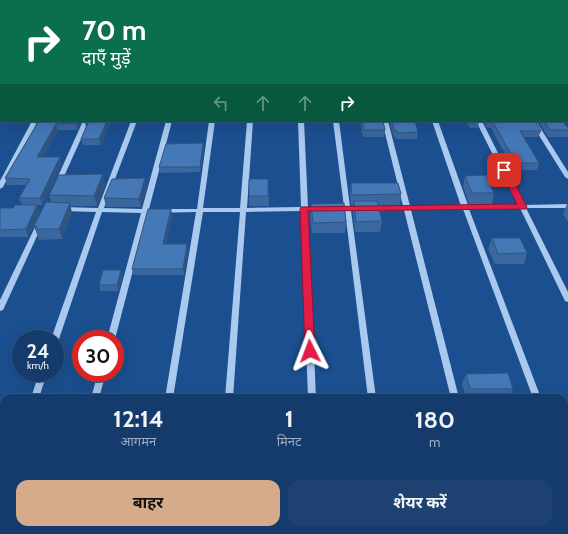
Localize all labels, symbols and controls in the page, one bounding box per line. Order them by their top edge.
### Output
text: 70 m [82,13,146,47]
icon: right [16,16,68,68]
text: दाएँ मुड़ें [82,47,131,69]
icon: left [210,92,232,114]
icon: ahead [252,92,274,114]
icon: ahead [294,92,316,114]
icon: right [336,92,358,114]
pin [487,153,521,187]
icon: arrive [493,159,515,181]
speed limit sign: 30 [72,330,124,382]
position arrow [289,330,331,372]
text: 24 [27,339,50,363]
text: km/h [27,359,49,372]
text: 12:14 [113,404,164,433]
text: 1 [285,404,294,433]
text: 180 [415,405,455,434]
text: आगमन [121,433,156,449]
text: मिनट [277,433,302,449]
text: m [429,434,441,450]
button: बाहर [16,480,280,526]
button: शेयर करें [288,480,552,526]

